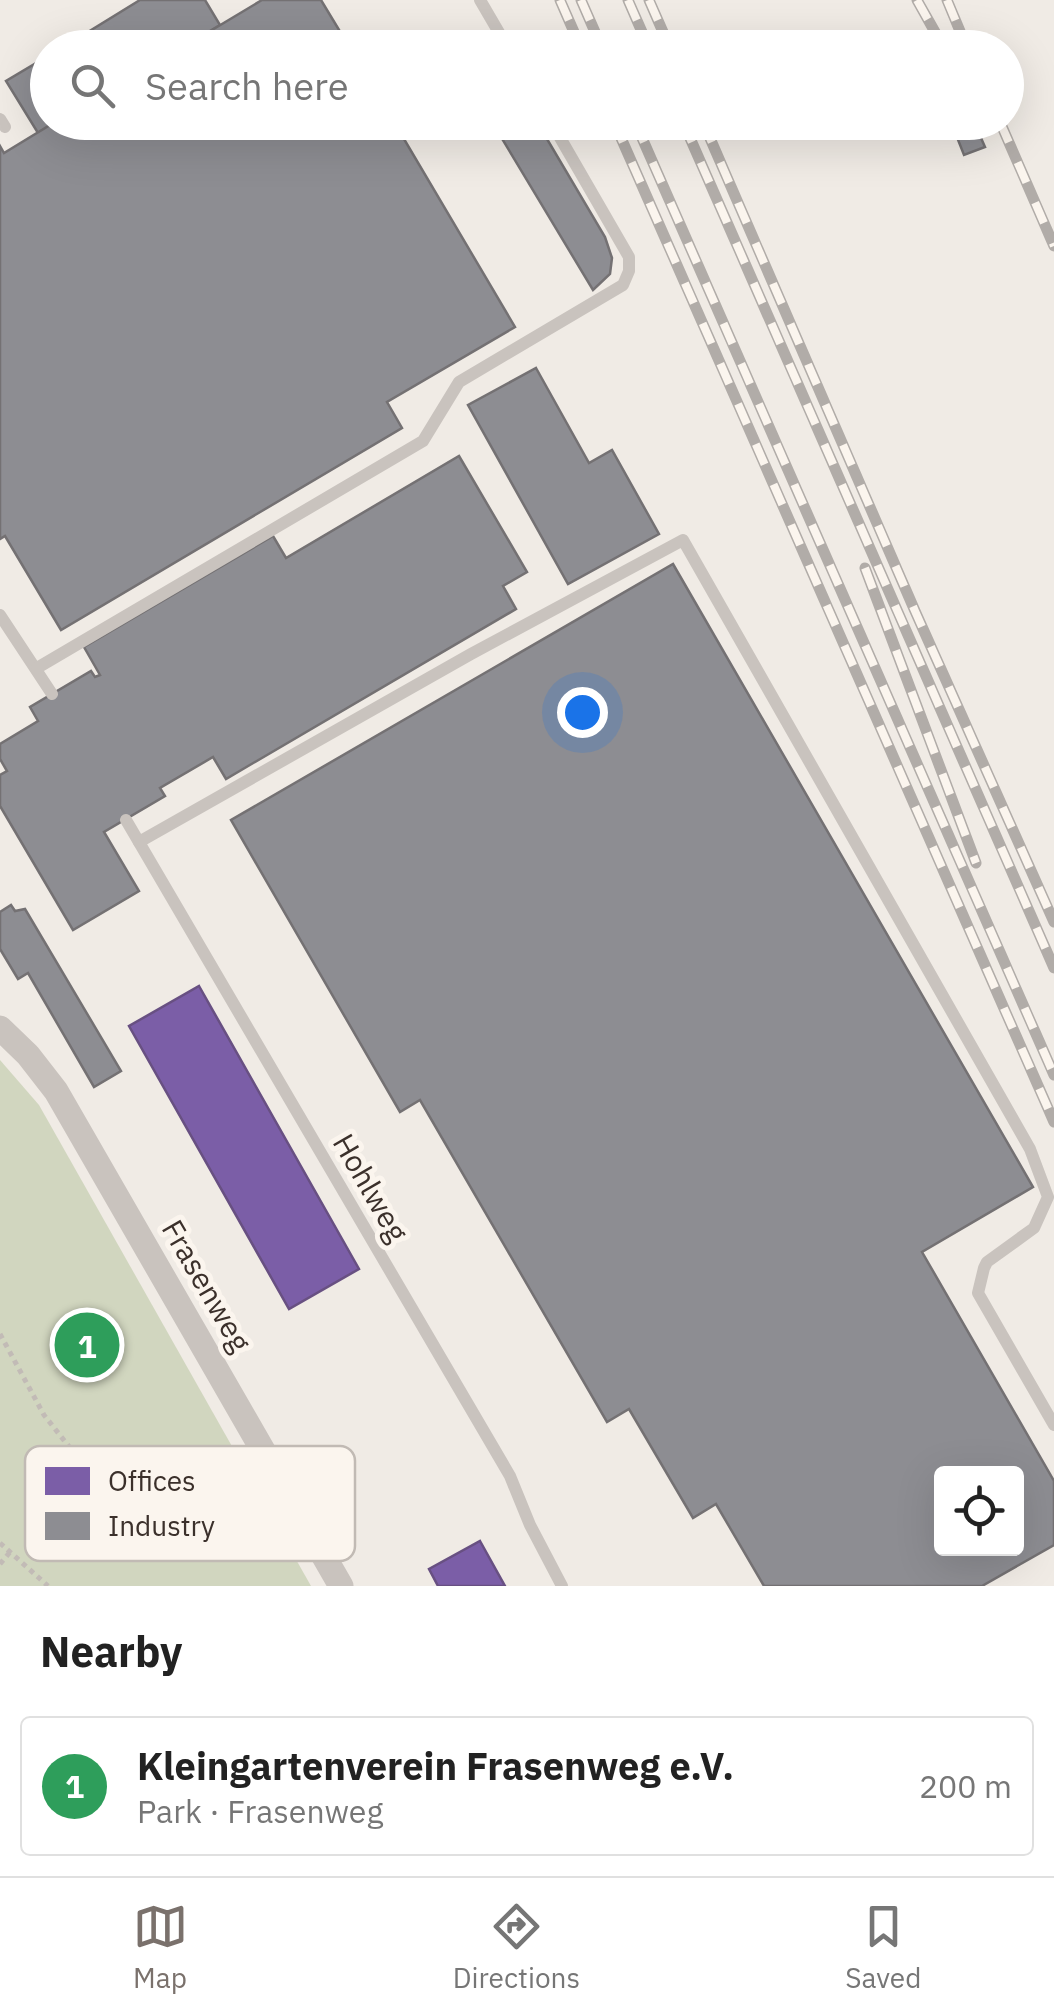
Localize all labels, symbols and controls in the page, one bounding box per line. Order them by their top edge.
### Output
search box [30,30,1024,140]
icon: search [65,58,120,113]
text: Search here [145,61,349,110]
your location [557,687,608,738]
street label: Hohlweg [325,1126,418,1248]
street label: Frasenweg [154,1212,261,1358]
pin: 1 [54,1308,120,1382]
legend [25,1446,355,1561]
text: Offices [108,1462,196,1499]
map controls [934,1466,1024,1556]
button: locate [934,1466,1024,1556]
text: Industry [108,1507,215,1544]
text: Nearby [40,1624,182,1679]
text: Kleingartenverein Frasenweg e.V. [137,1741,734,1790]
text: 1 [65,1765,84,1807]
text: 200 m [919,1765,1012,1807]
text: Park · Frasenweg [137,1790,383,1832]
tab: Map [133,1899,188,1996]
tab: Directions [453,1899,580,1996]
tab: Saved [845,1899,921,1996]

